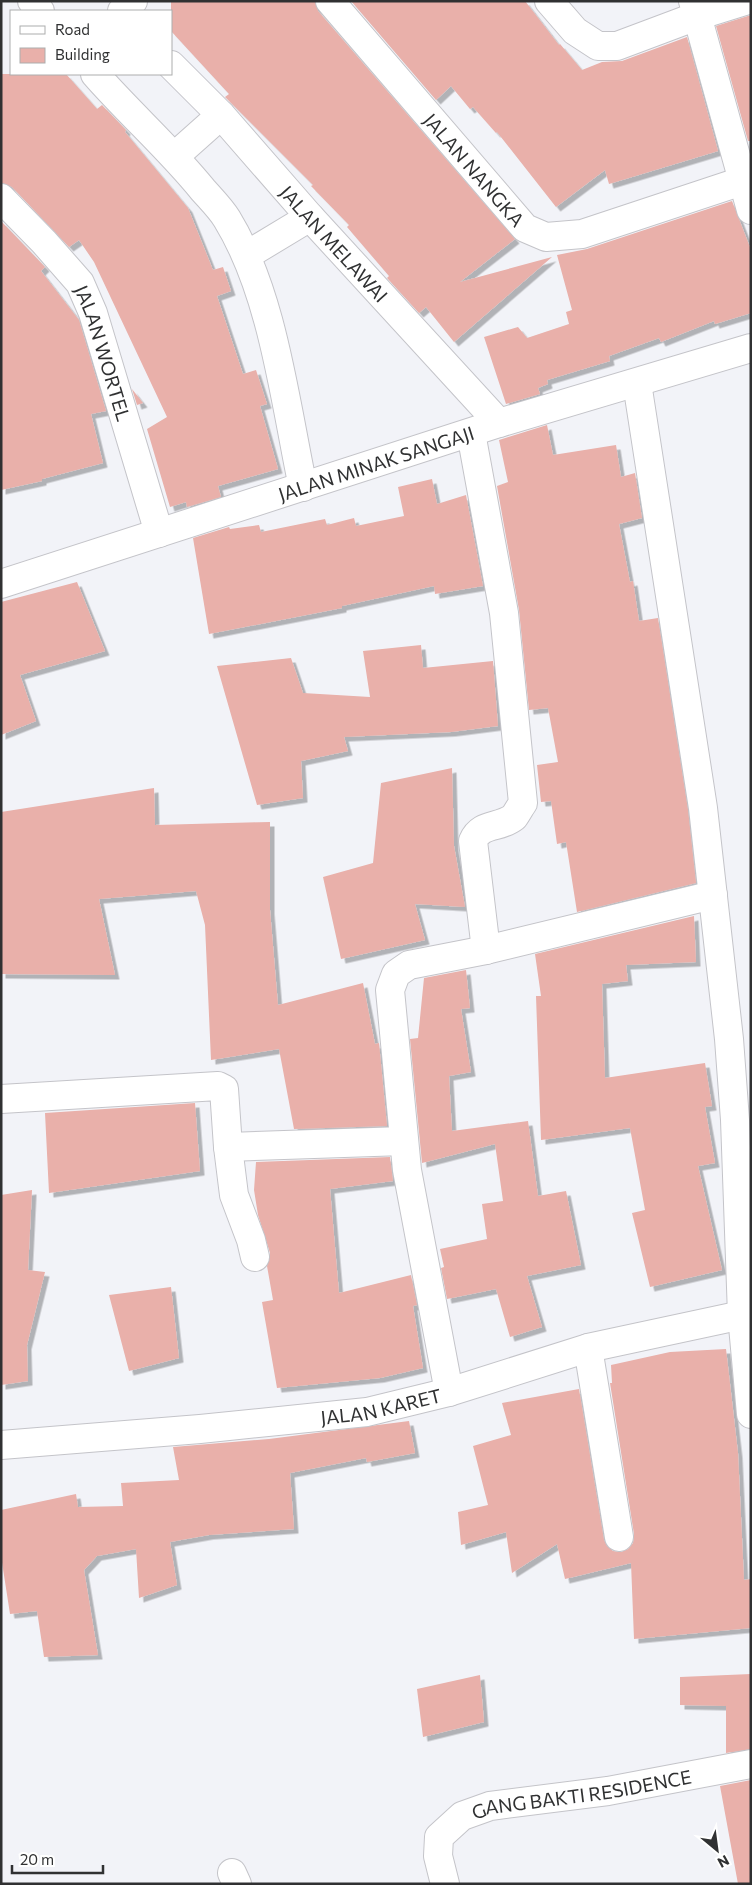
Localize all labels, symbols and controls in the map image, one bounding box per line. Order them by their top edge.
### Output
legend [10,10,172,75]
text: Road [55,20,90,38]
text: Building [55,45,110,63]
street label: JALAN NANGKA [420,108,530,231]
street label: JALAN MELAWAI [276,180,393,306]
street label: JALAN WORTEL [71,281,136,424]
street label: JALAN MINAK SANGAJI [275,420,477,505]
street label: JALAN KARET [319,1383,443,1428]
street label: GANG BAKTI RESIDENCE [468,1764,693,1823]
north arrow [692,1825,742,1875]
scale bar [12,1842,104,1874]
text: 20 m [20,1850,54,1868]
text: N [715,1852,732,1872]

